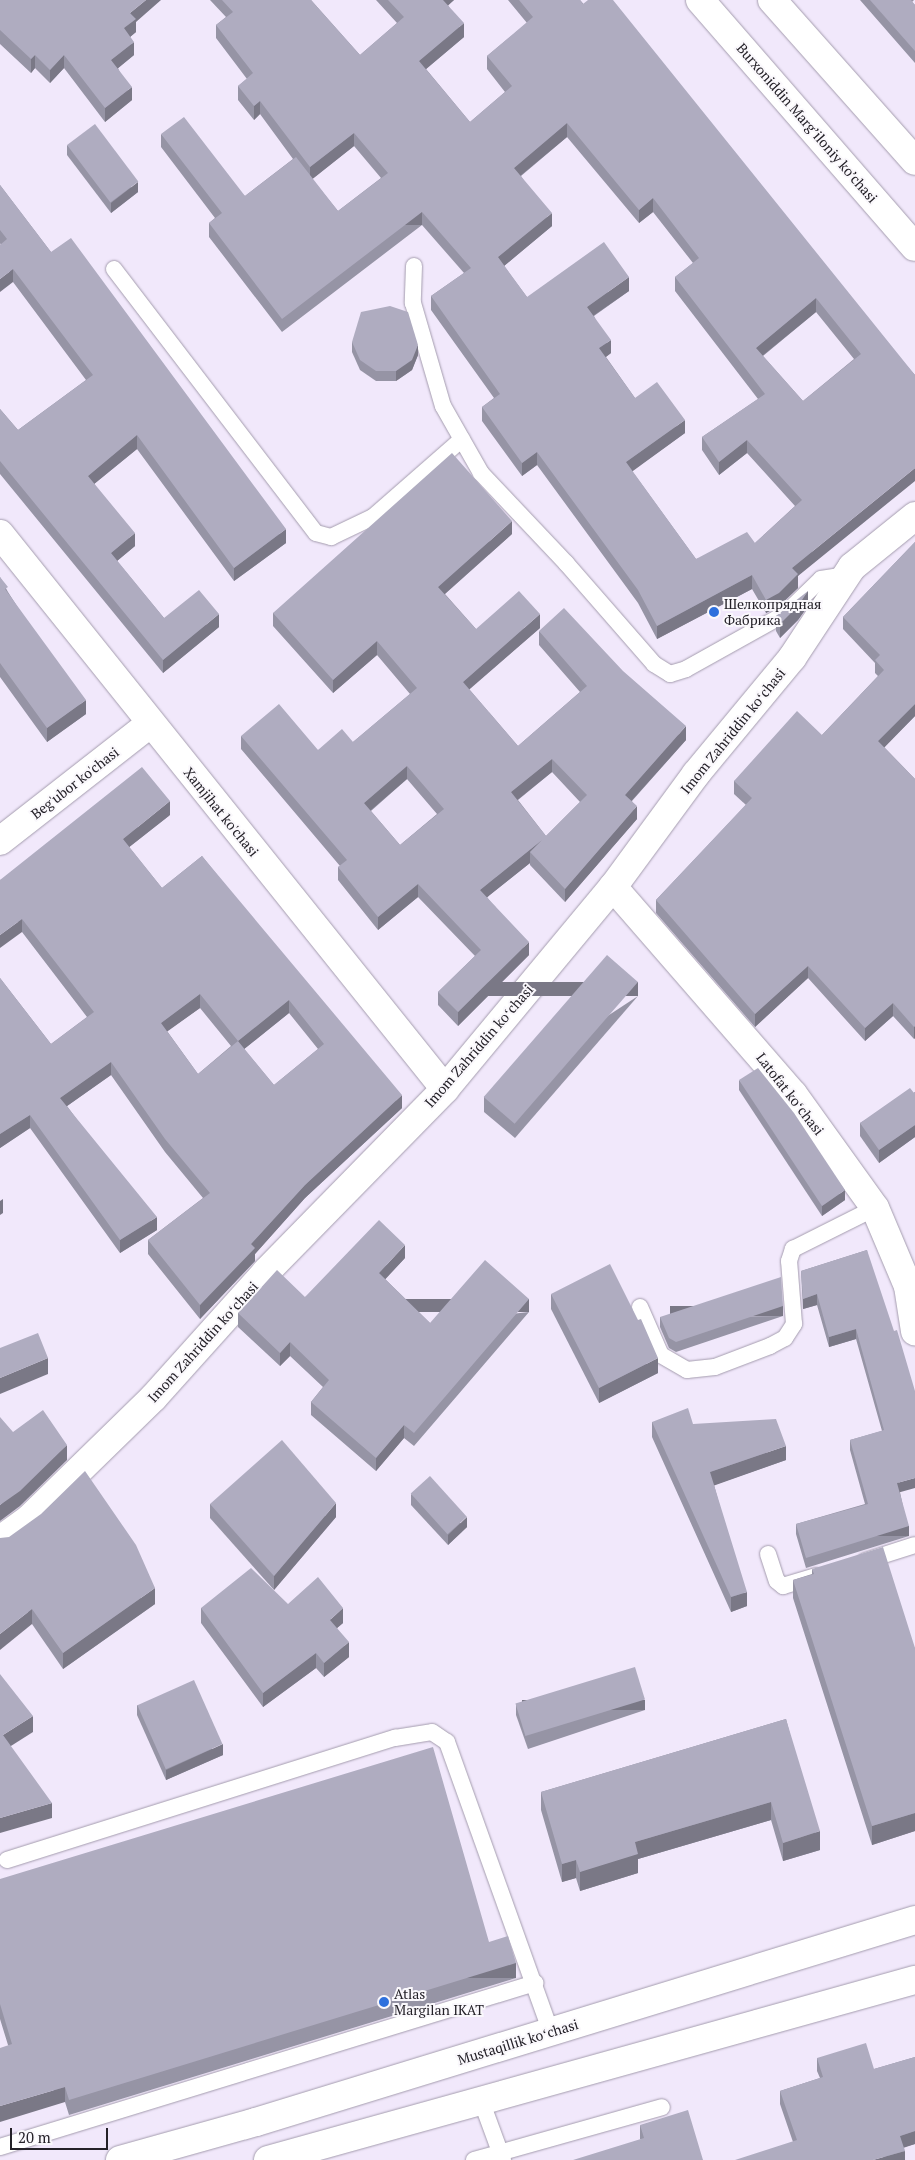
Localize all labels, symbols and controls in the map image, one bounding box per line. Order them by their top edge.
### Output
street label: Burxoniddin Marg’iloniy ko’chasi [733,40,881,206]
place label: Шелкопрядная Фабрика [724,596,821,628]
marker: Шелкопрядная Фабрика [708,606,720,618]
street label: Imom Zahriddin koʻchasi [677,665,789,797]
street label: Beg'ubor ko'chasi [28,744,122,822]
street label: Xamjihat ko'chasi [180,764,262,860]
street label: Imom Zahriddin koʻchasi [421,981,537,1111]
street label: Latofat koʻchasi [753,1050,827,1138]
street label: Imom Zahriddin koʻchasi [144,1278,262,1406]
place label: Atlas Margilan IKAT [394,1986,484,2018]
marker: Atlas Margilan IKAT [378,1996,390,2008]
street label: Mustaqillik koʻchasi [456,2016,580,2068]
scale bar [12,2118,110,2150]
text: 20 m [18,2127,51,2147]

